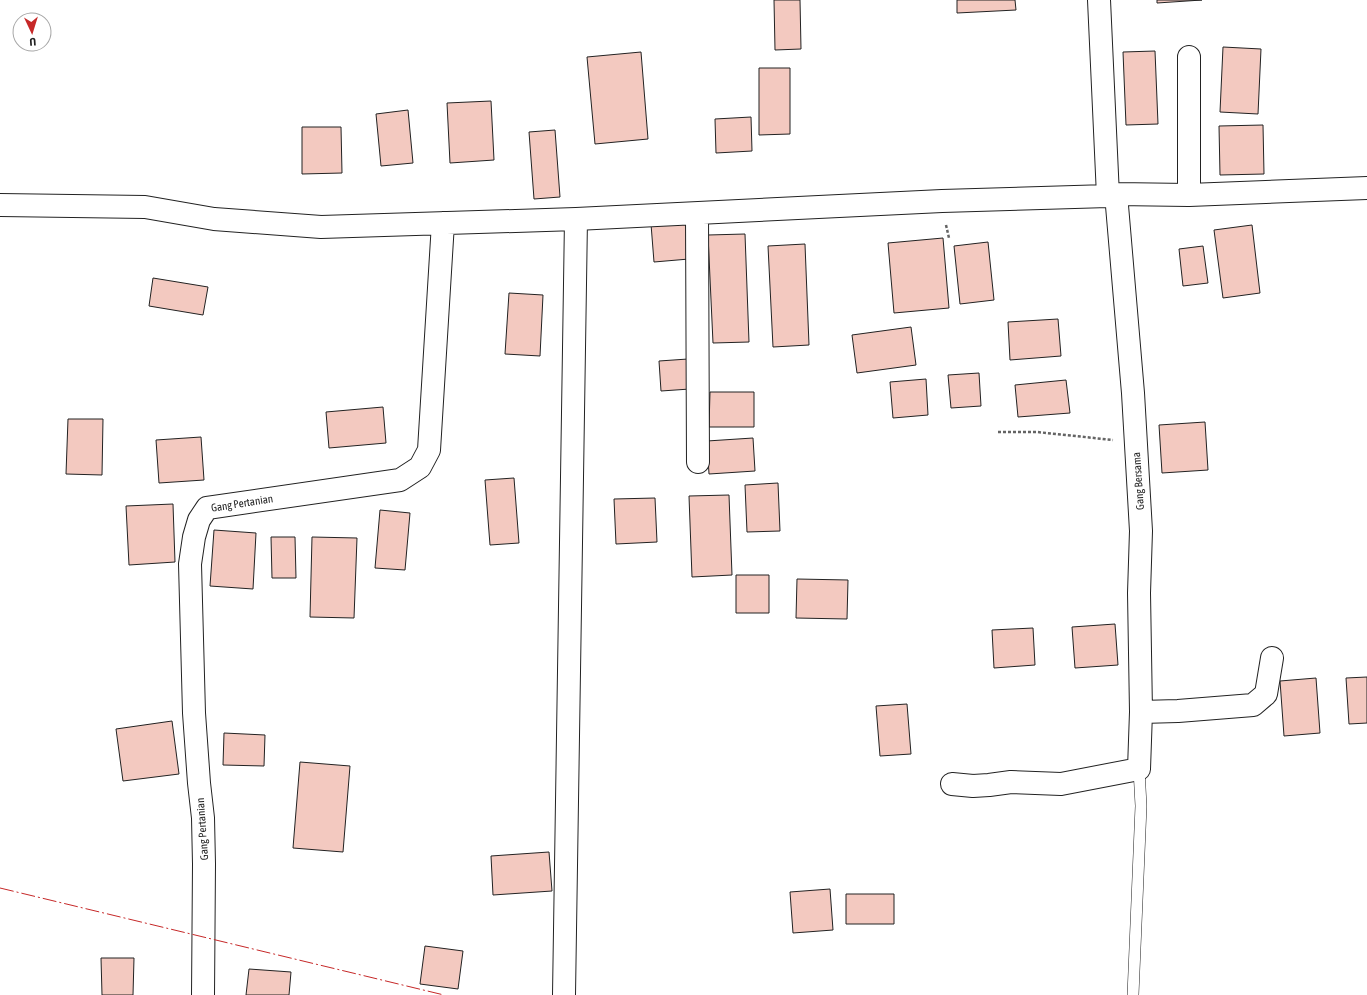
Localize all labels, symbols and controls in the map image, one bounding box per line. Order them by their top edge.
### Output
north arrow [12,12,52,52]
text: U [29,36,36,48]
street label: Gang Bersama [1130,452,1146,510]
street label: Gang Pertanian [210,492,274,514]
street label: Gang Pertanian [194,797,210,861]

